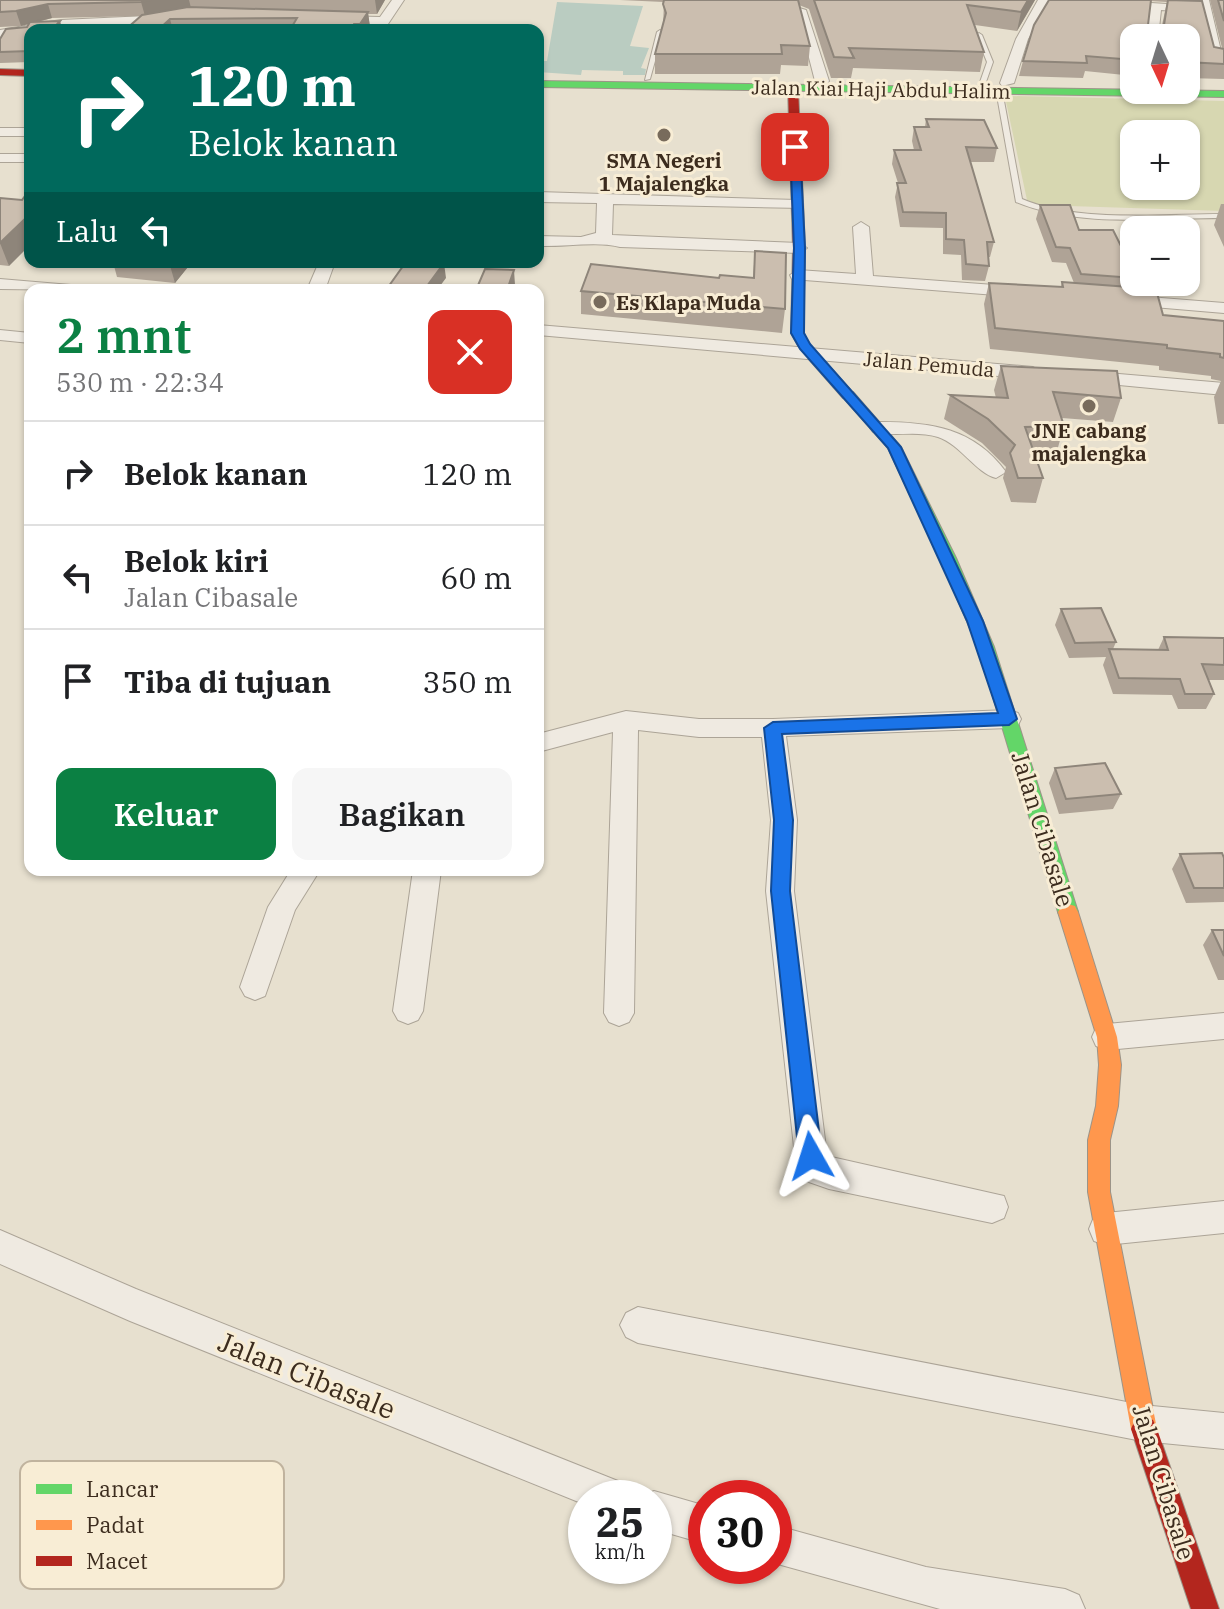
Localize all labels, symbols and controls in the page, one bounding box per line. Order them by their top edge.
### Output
north arrow [1120,24,1200,104]
map controls [1120,24,1200,296]
text: 120 m [188,49,356,121]
icon: right [56,56,160,160]
street label: Jalan Kiai Haji Abdul Halim [751,73,1011,105]
pin [761,113,829,181]
text: Belok kanan [188,119,398,166]
button: + [1120,120,1200,200]
icon: arrive [773,125,817,169]
marker: SMA Negeri 1 Majalengka [655,126,673,144]
place label: SMA Negeri 1 Majalengka [599,147,729,197]
icon: left [134,208,178,252]
text: Lalu [56,211,118,250]
button: − [1120,216,1200,296]
place label: Es Klapa Muda [616,289,761,316]
marker: Es Klapa Muda [591,293,609,311]
text: 2 mnt [56,304,191,366]
button: close [428,310,512,394]
street label: Jalan Pemuda [862,345,996,383]
text: 530 m · 22:34 [56,365,224,399]
marker: JNE cabang majalengka [1080,397,1098,415]
place label: JNE cabang majalengka [1031,417,1147,467]
icon: right [56,451,100,495]
text: Belok kanan [124,454,308,493]
text: 120 m [422,454,512,493]
text: Belok kiri [124,541,269,580]
icon: left [56,555,100,599]
text: 60 m [440,558,512,597]
text: Jalan Cibasale [124,580,298,614]
icon: arrive [56,659,100,703]
text: Tiba di tujuan [124,662,331,701]
text: 350 m [422,662,512,701]
street label: Jalan Cibasale [1004,747,1082,911]
button: Keluar [56,768,276,860]
button: Bagikan [292,768,512,860]
position arrow [769,1114,853,1198]
street label: Jalan Cibasale [213,1323,401,1427]
street label: Jalan Cibasale [1125,1400,1203,1564]
legend [20,1461,284,1589]
text: Lancar [86,1474,158,1503]
speed limit sign: 30 [688,1480,792,1584]
text: 25 [596,1496,644,1548]
text: Padat [86,1510,145,1539]
text: km/h [595,1538,645,1565]
text: Macet [86,1546,148,1575]

